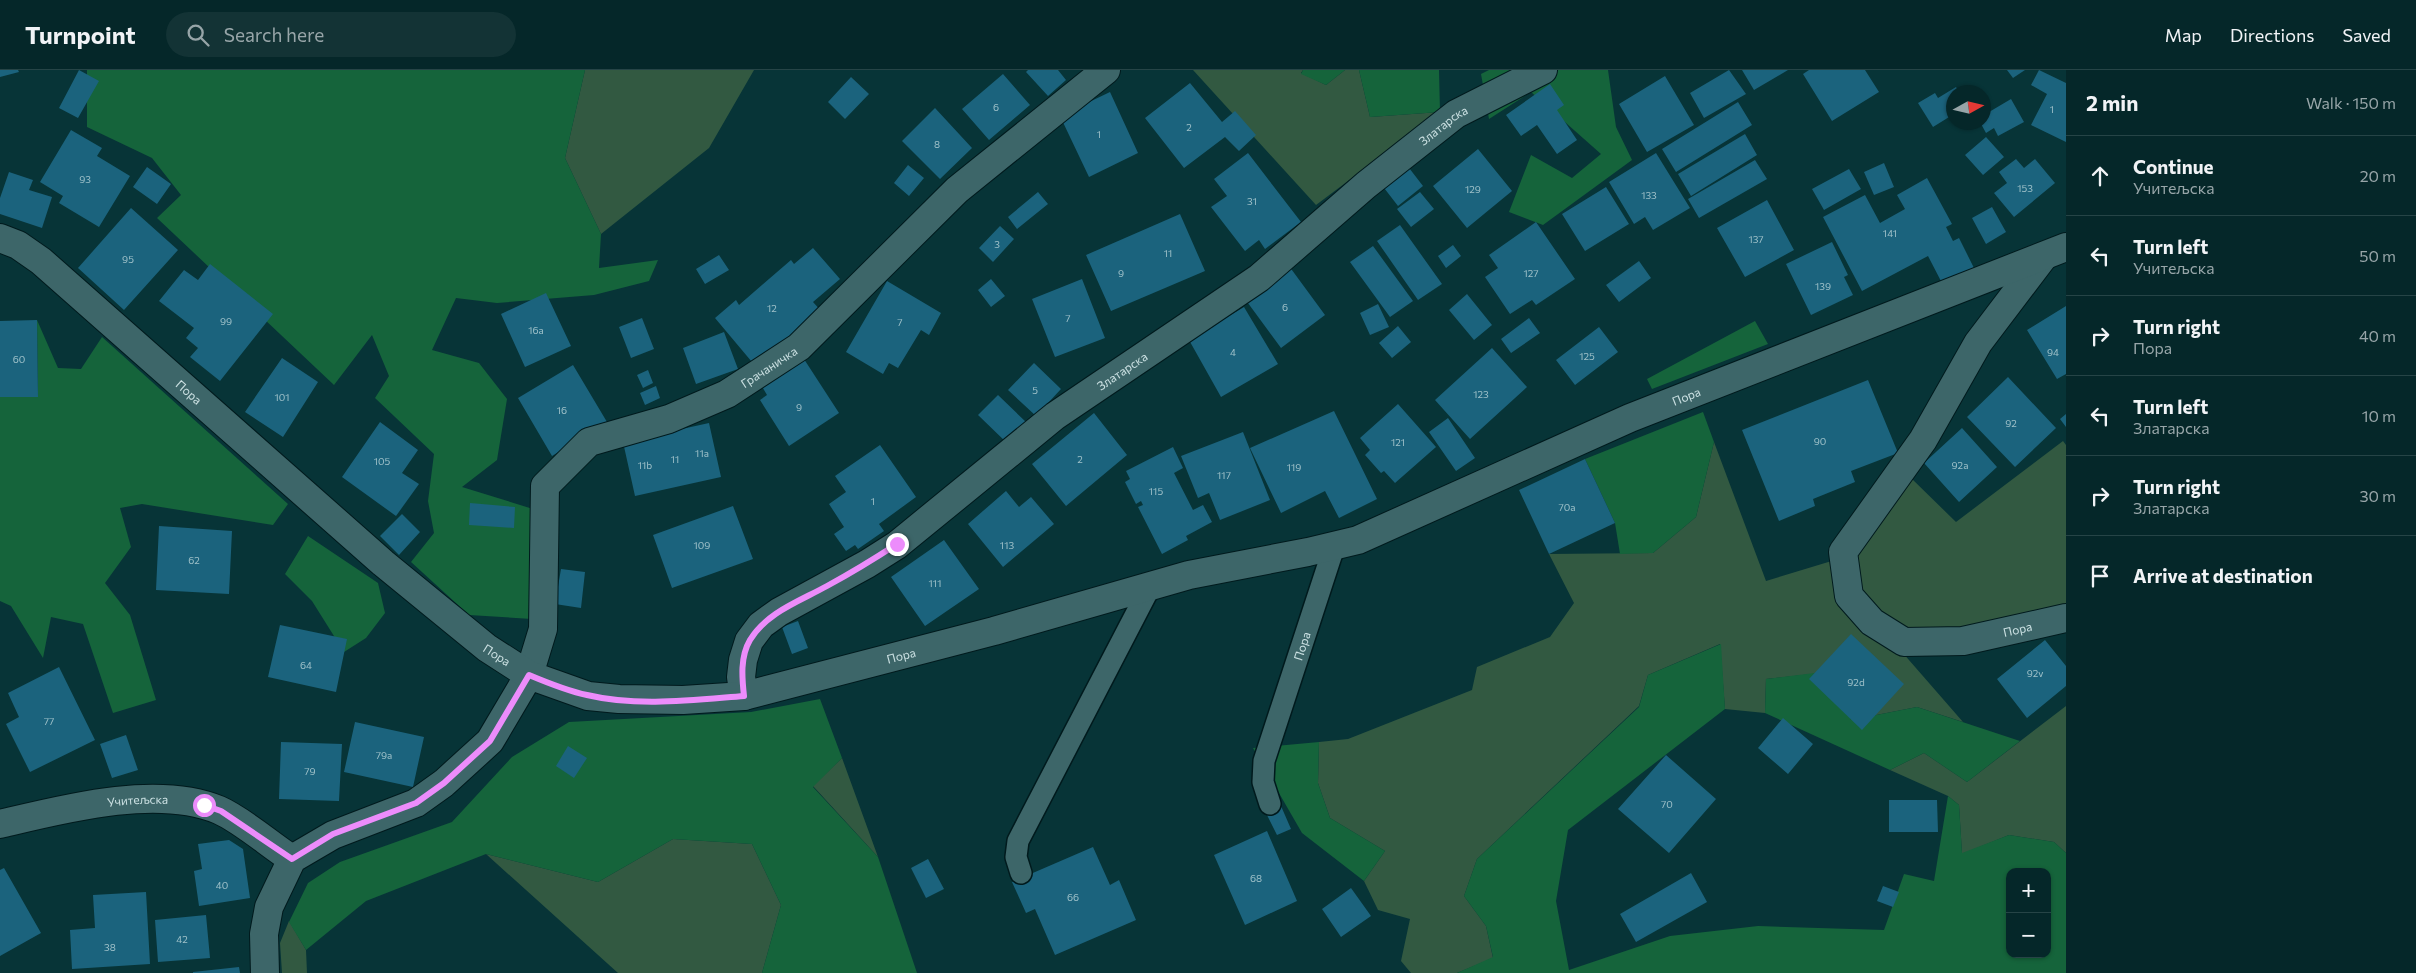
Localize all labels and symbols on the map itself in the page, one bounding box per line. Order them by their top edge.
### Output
north arrow [1946,85,1991,130]
house number: 6 [993,101,999,113]
street label: Златарска [1416,102,1470,148]
house number: 1 [2050,103,2054,115]
house number: 2 [1186,121,1192,133]
house number: 1 [1097,128,1101,140]
house number: 8 [934,138,940,150]
house number: 93 [79,173,91,185]
house number: 153 [2017,182,2033,194]
house number: 129 [1465,183,1481,195]
house number: 133 [1641,189,1657,201]
house number: 31 [1247,195,1257,207]
house number: 141 [1883,227,1897,239]
house number: 137 [1748,233,1764,245]
house number: 3 [994,238,1000,250]
house number: 11 [1164,247,1172,259]
house number: 95 [122,253,134,265]
house number: 9 [1118,267,1124,279]
house number: 127 [1523,267,1539,279]
house number: 139 [1815,280,1831,292]
house number: 6 [1282,301,1288,313]
house number: 12 [767,302,777,314]
house number: 7 [1065,312,1071,324]
house number: 99 [220,315,232,327]
house number: 7 [897,316,903,328]
house number: 16a [528,324,544,336]
street label: Грачаничка [738,343,799,390]
house number: 4 [1230,346,1236,358]
house number: 94 [2047,346,2059,358]
street label: Златарска [1094,349,1150,393]
house number: 125 [1579,350,1595,362]
house number: 60 [13,353,25,365]
street label: Пора [174,377,205,407]
house number: 5 [1032,384,1038,396]
street label: Пора [1670,384,1702,408]
house number: 123 [1473,388,1489,400]
house number: 101 [274,391,290,403]
house number: 9 [796,401,802,413]
house number: 16 [557,404,567,416]
house number: 92 [2005,417,2017,429]
house number: 90 [1814,435,1826,447]
house number: 121 [1391,436,1405,448]
house number: 11a [695,447,709,459]
house number: 11 [671,453,679,465]
house number: 2 [1077,453,1083,465]
house number: 105 [374,455,391,467]
house number: 11b [638,459,652,471]
house number: 92a [1952,459,1968,471]
house number: 119 [1287,461,1301,473]
house number: 117 [1217,469,1231,481]
house number: 115 [1149,485,1163,497]
house number: 1 [871,495,875,507]
house number: 70a [1558,501,1576,513]
route end [886,533,909,556]
house number: 109 [694,539,710,551]
house number: 113 [1000,539,1014,551]
house number: 62 [188,554,200,566]
house number: 111 [929,577,941,589]
street label: Пора [2002,619,2033,639]
street label: Пора [1290,630,1313,662]
street label: Пора [481,641,513,668]
street label: Пора [885,645,917,666]
house number: 64 [300,659,312,671]
house number: 92v [2027,667,2043,679]
house number: 92d [1847,676,1865,688]
house number: 77 [44,715,54,727]
house number: 79a [376,749,392,761]
house number: 79 [304,765,316,777]
street label: Учитељска [106,792,169,809]
route start [193,794,216,817]
house number: 70 [1661,798,1673,810]
house number: 68 [1250,872,1262,884]
house number: 40 [216,879,228,891]
house number: 66 [1067,891,1079,903]
house number: 42 [176,933,188,945]
house number: 38 [104,941,116,953]

